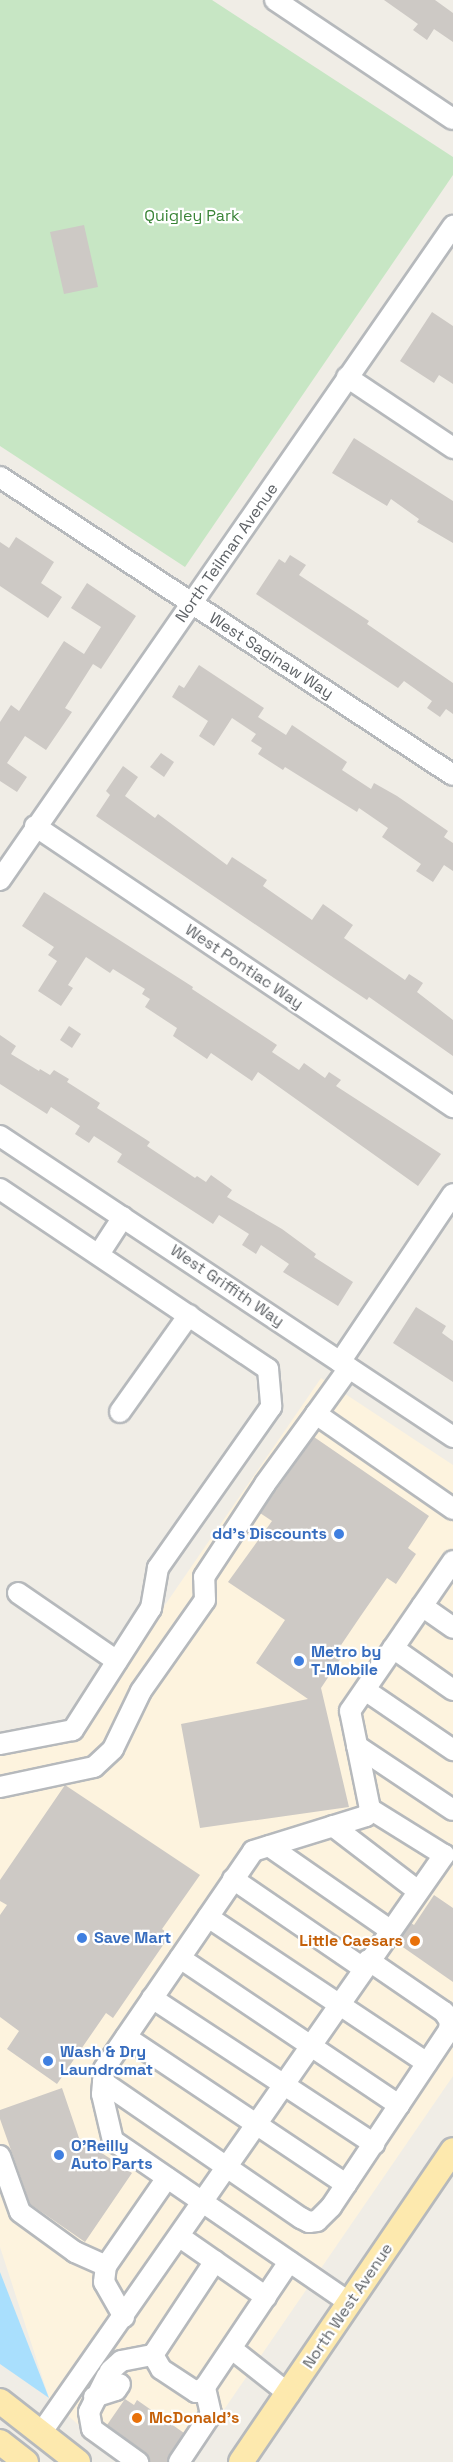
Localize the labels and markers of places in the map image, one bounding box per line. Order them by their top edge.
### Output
place label: dd's Discounts [212,1524,327,1544]
marker: dd's Discounts [332,1527,346,1541]
place label: Metro by T-Mobile [311,1642,381,1680]
marker: Metro by T-Mobile [292,1654,306,1668]
place label: Save Mart [94,1928,171,1948]
marker: Save Mart [75,1931,89,1945]
place label: Little Caesars [299,1931,403,1951]
marker: Little Caesars [408,1934,422,1948]
place label: Wash & Dry Laundromat [60,2042,153,2080]
marker: Wash & Dry Laundromat [41,2054,55,2068]
place label: O'Reilly Auto Parts [71,2136,153,2174]
marker: O'Reilly Auto Parts [52,2148,66,2162]
place label: McDonald's [149,2408,239,2428]
marker: McDonald's [130,2411,144,2425]

